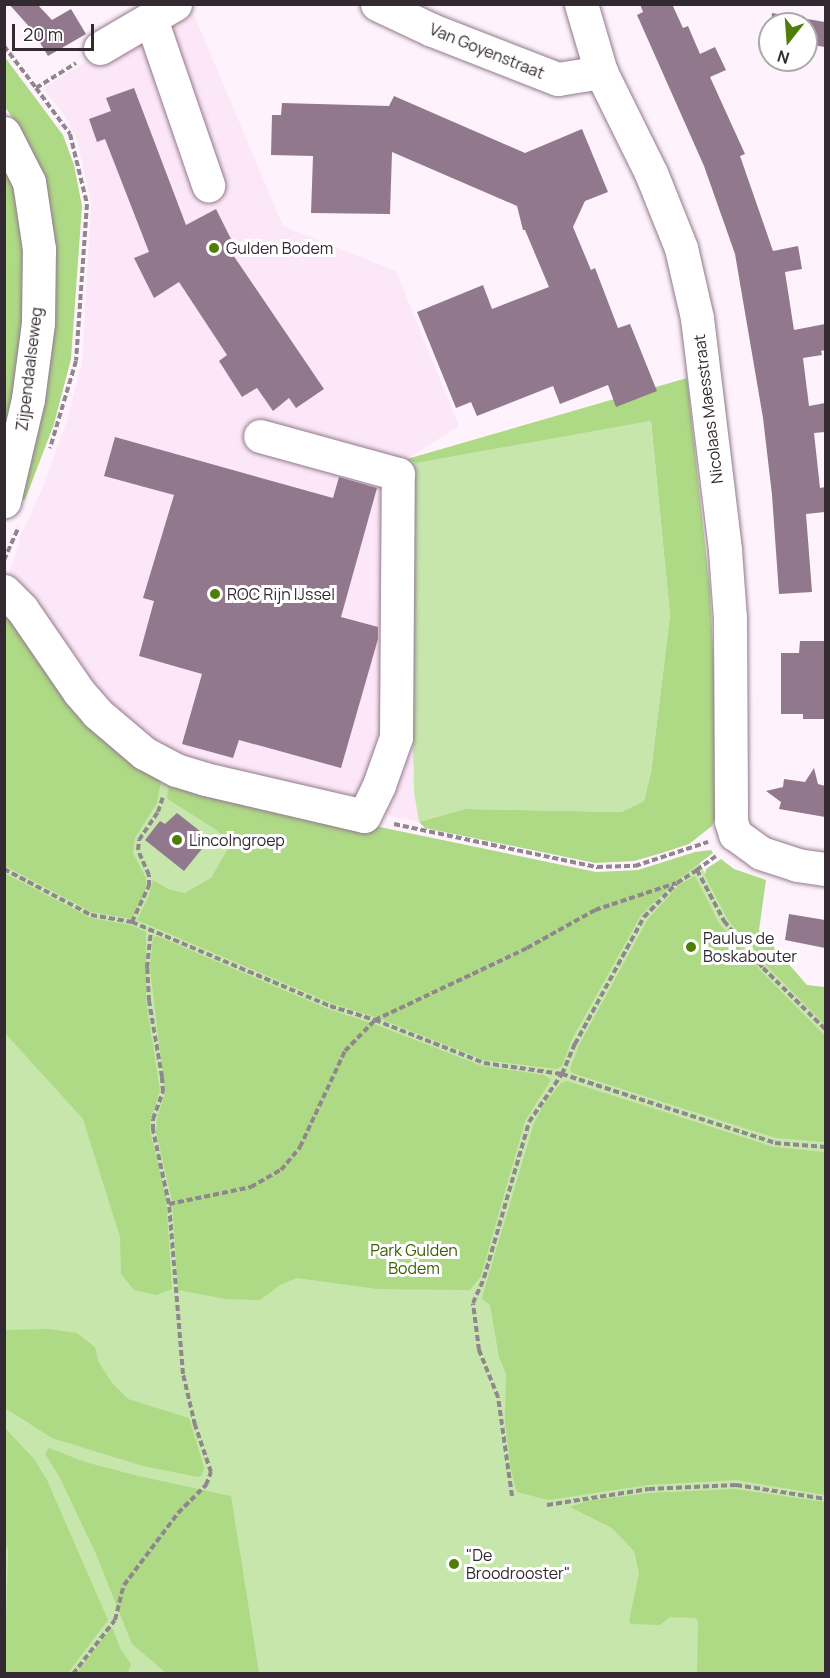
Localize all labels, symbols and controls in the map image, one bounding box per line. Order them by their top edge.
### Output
scale bar [15,12,98,50]
north arrow [758,12,818,72]
street label: Van Goyenstraat [427,19,547,83]
text: 20 m [23,22,63,46]
text: N [775,45,792,70]
place label: Gulden Bodem [226,238,333,258]
marker: Gulden Bodem [207,241,221,255]
street label: Zijpendaalseweg [12,306,46,432]
street label: Nicolaas Maesstraat [689,333,727,485]
place label: ROC Rijn IJssel [227,584,335,604]
marker: ROC Rijn IJssel [208,587,222,601]
place label: Lincolngroep [189,830,285,850]
marker: Lincolngroep [170,833,184,847]
place label: Paulus de Boskabouter [703,928,797,966]
marker: Paulus de Boskabouter [684,940,698,954]
park label: Park Gulden Bodem [370,1240,458,1278]
place label: "De Broodrooster" [466,1545,570,1583]
marker: "De Broodrooster" [447,1557,461,1571]

